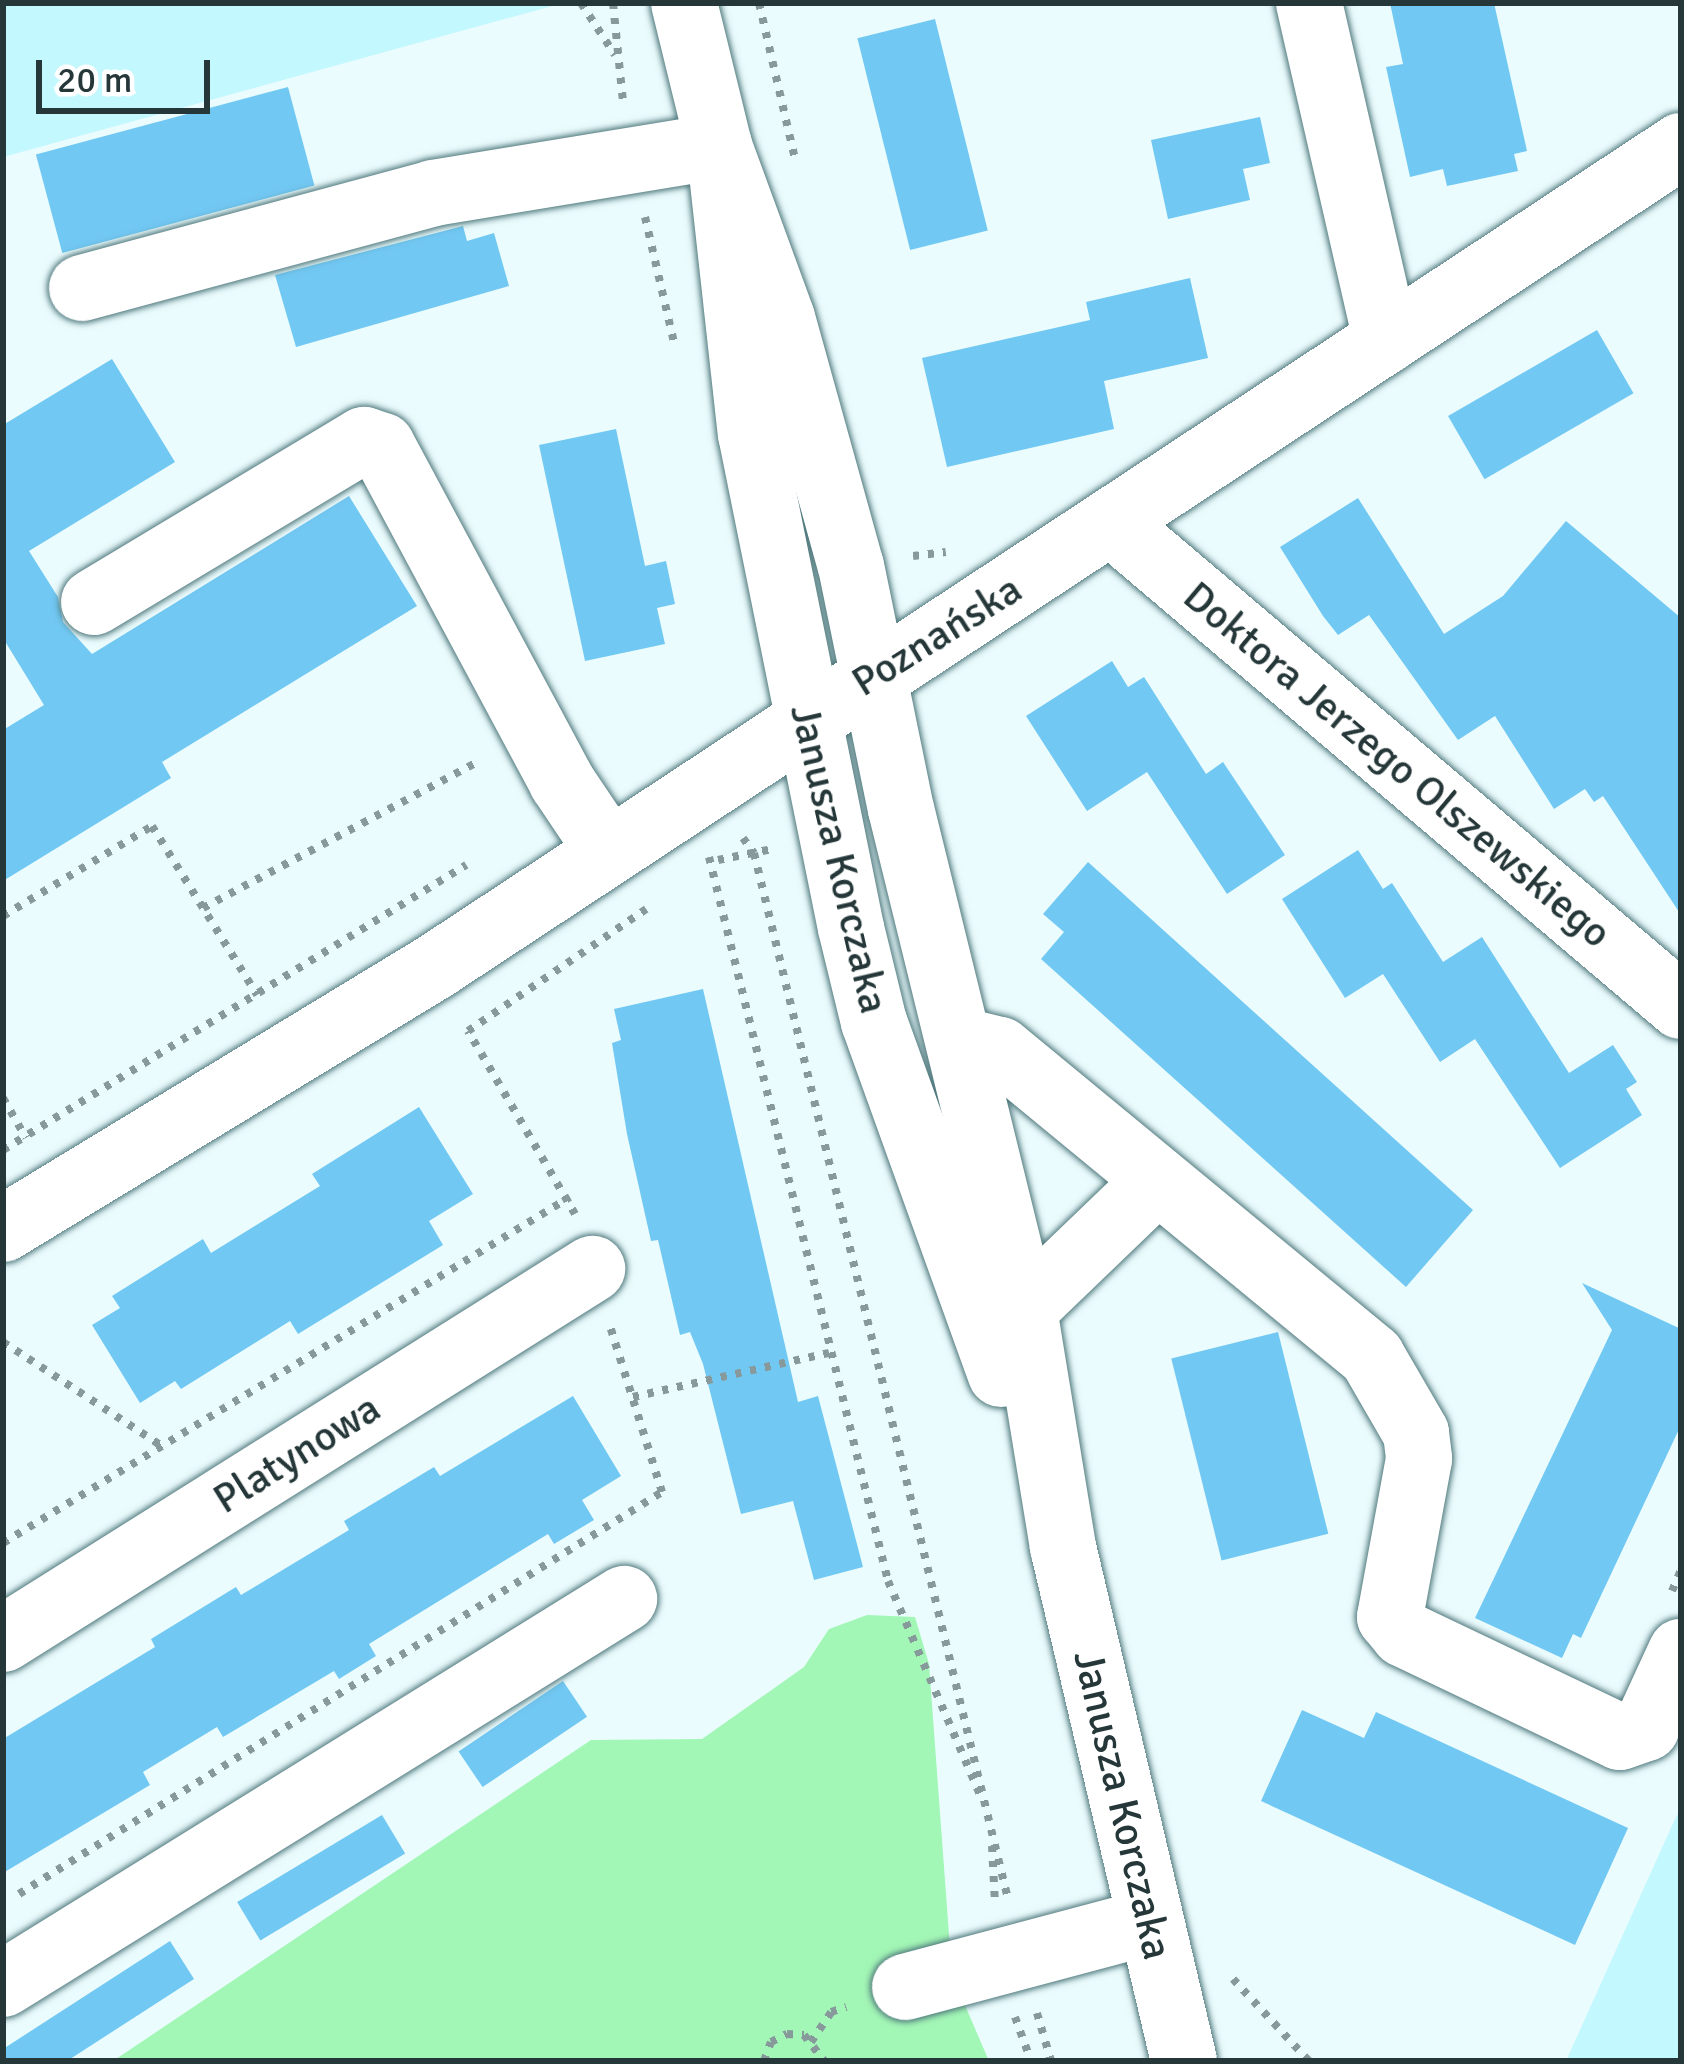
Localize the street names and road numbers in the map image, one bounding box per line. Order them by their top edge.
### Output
street label: Poznańska [843,564,1031,708]
street label: Doktora Jerzego Olszewskiego [1173,571,1621,959]
street label: Janusza Korczaka [779,700,899,1018]
street label: Platynowa [204,1383,390,1525]
street label: Janusza Korczaka [1062,1646,1182,1964]

